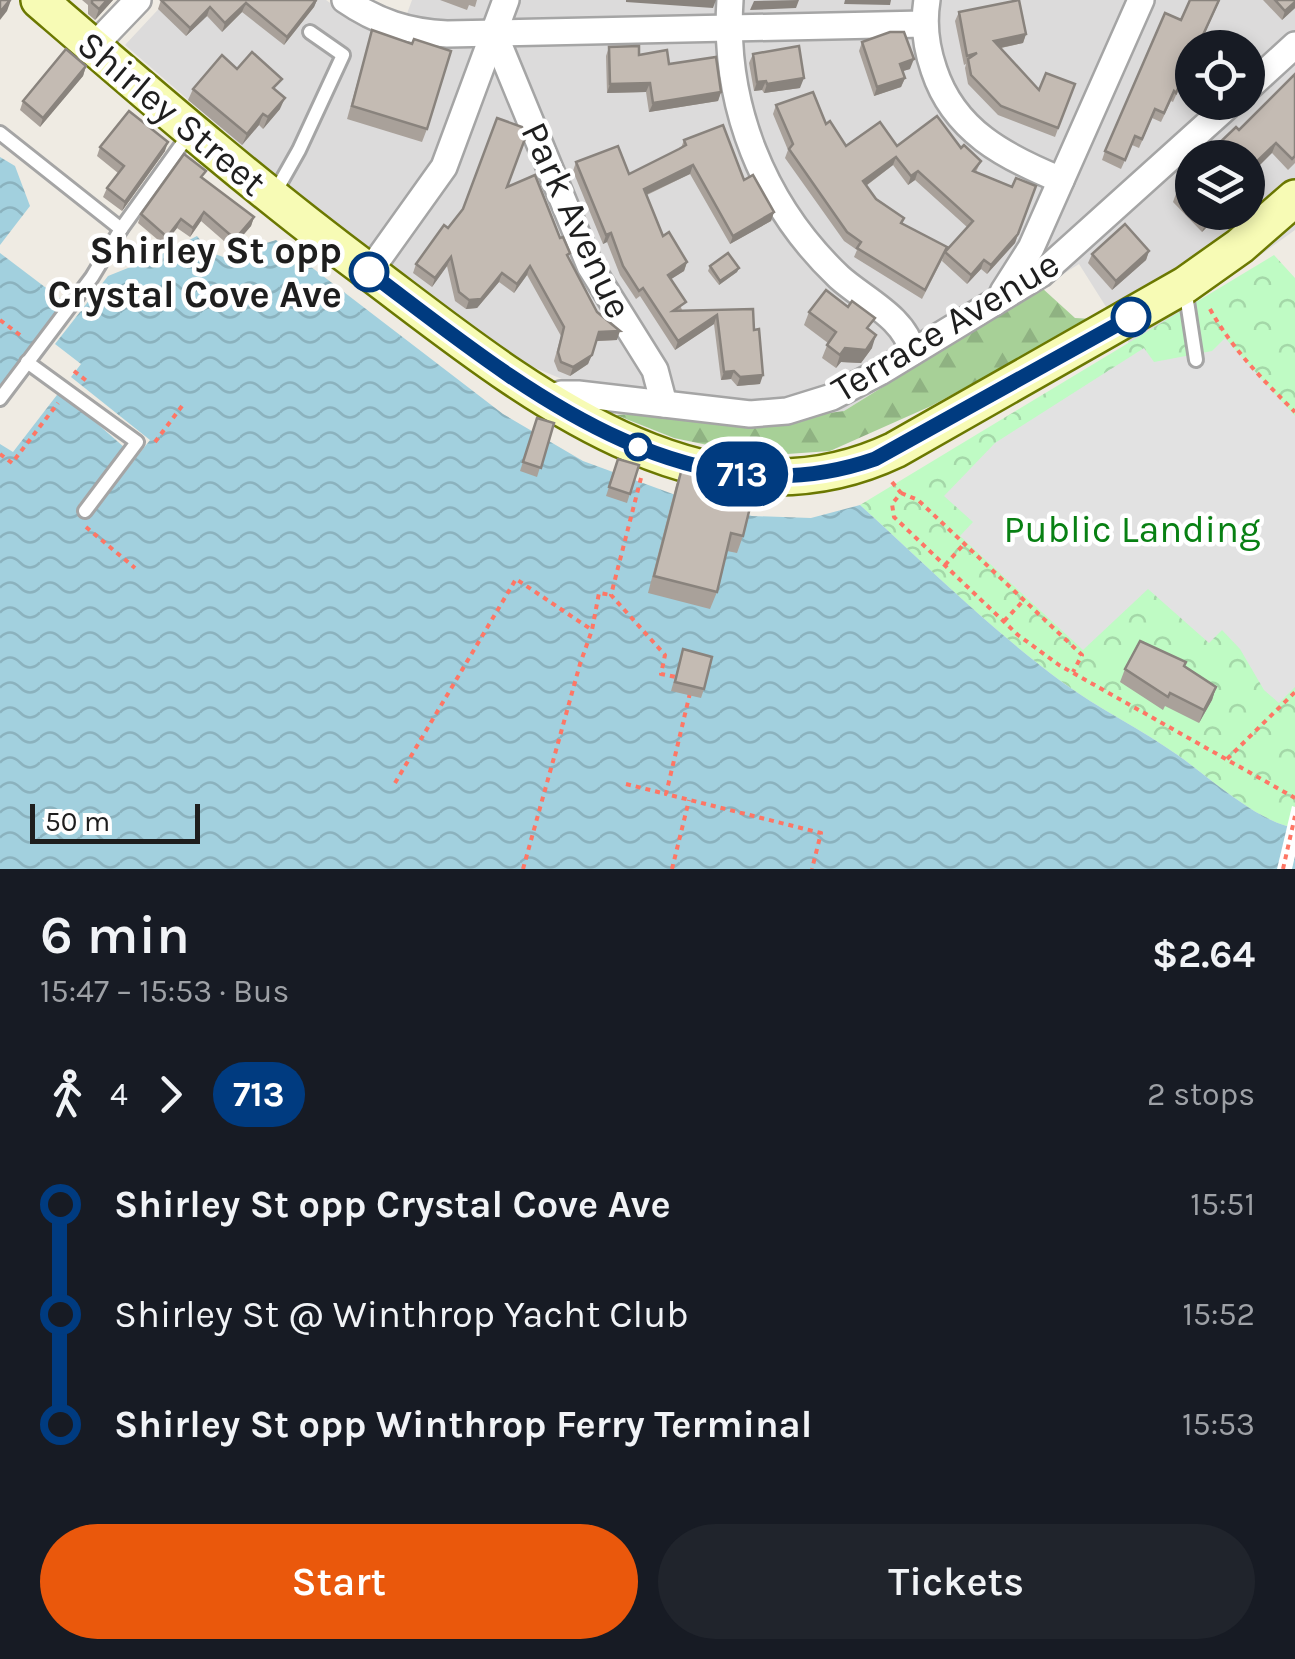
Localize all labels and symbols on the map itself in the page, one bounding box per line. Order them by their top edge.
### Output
street label: Shirley Street [68,22,275,205]
street label: Park Avenue [512,115,642,325]
place label: Shirley St opp Crystal Cove Ave [48,228,342,317]
street label: Terrace Avenue [823,241,1067,412]
marker: Shirley St opp Crystal Cove Ave [350,253,388,291]
unlabelled marker [1112,298,1150,336]
unlabelled marker [625,434,651,460]
line badge: 713 [684,442,800,506]
park label: Public Landing [1004,507,1261,552]
scale bar [30,799,200,844]

